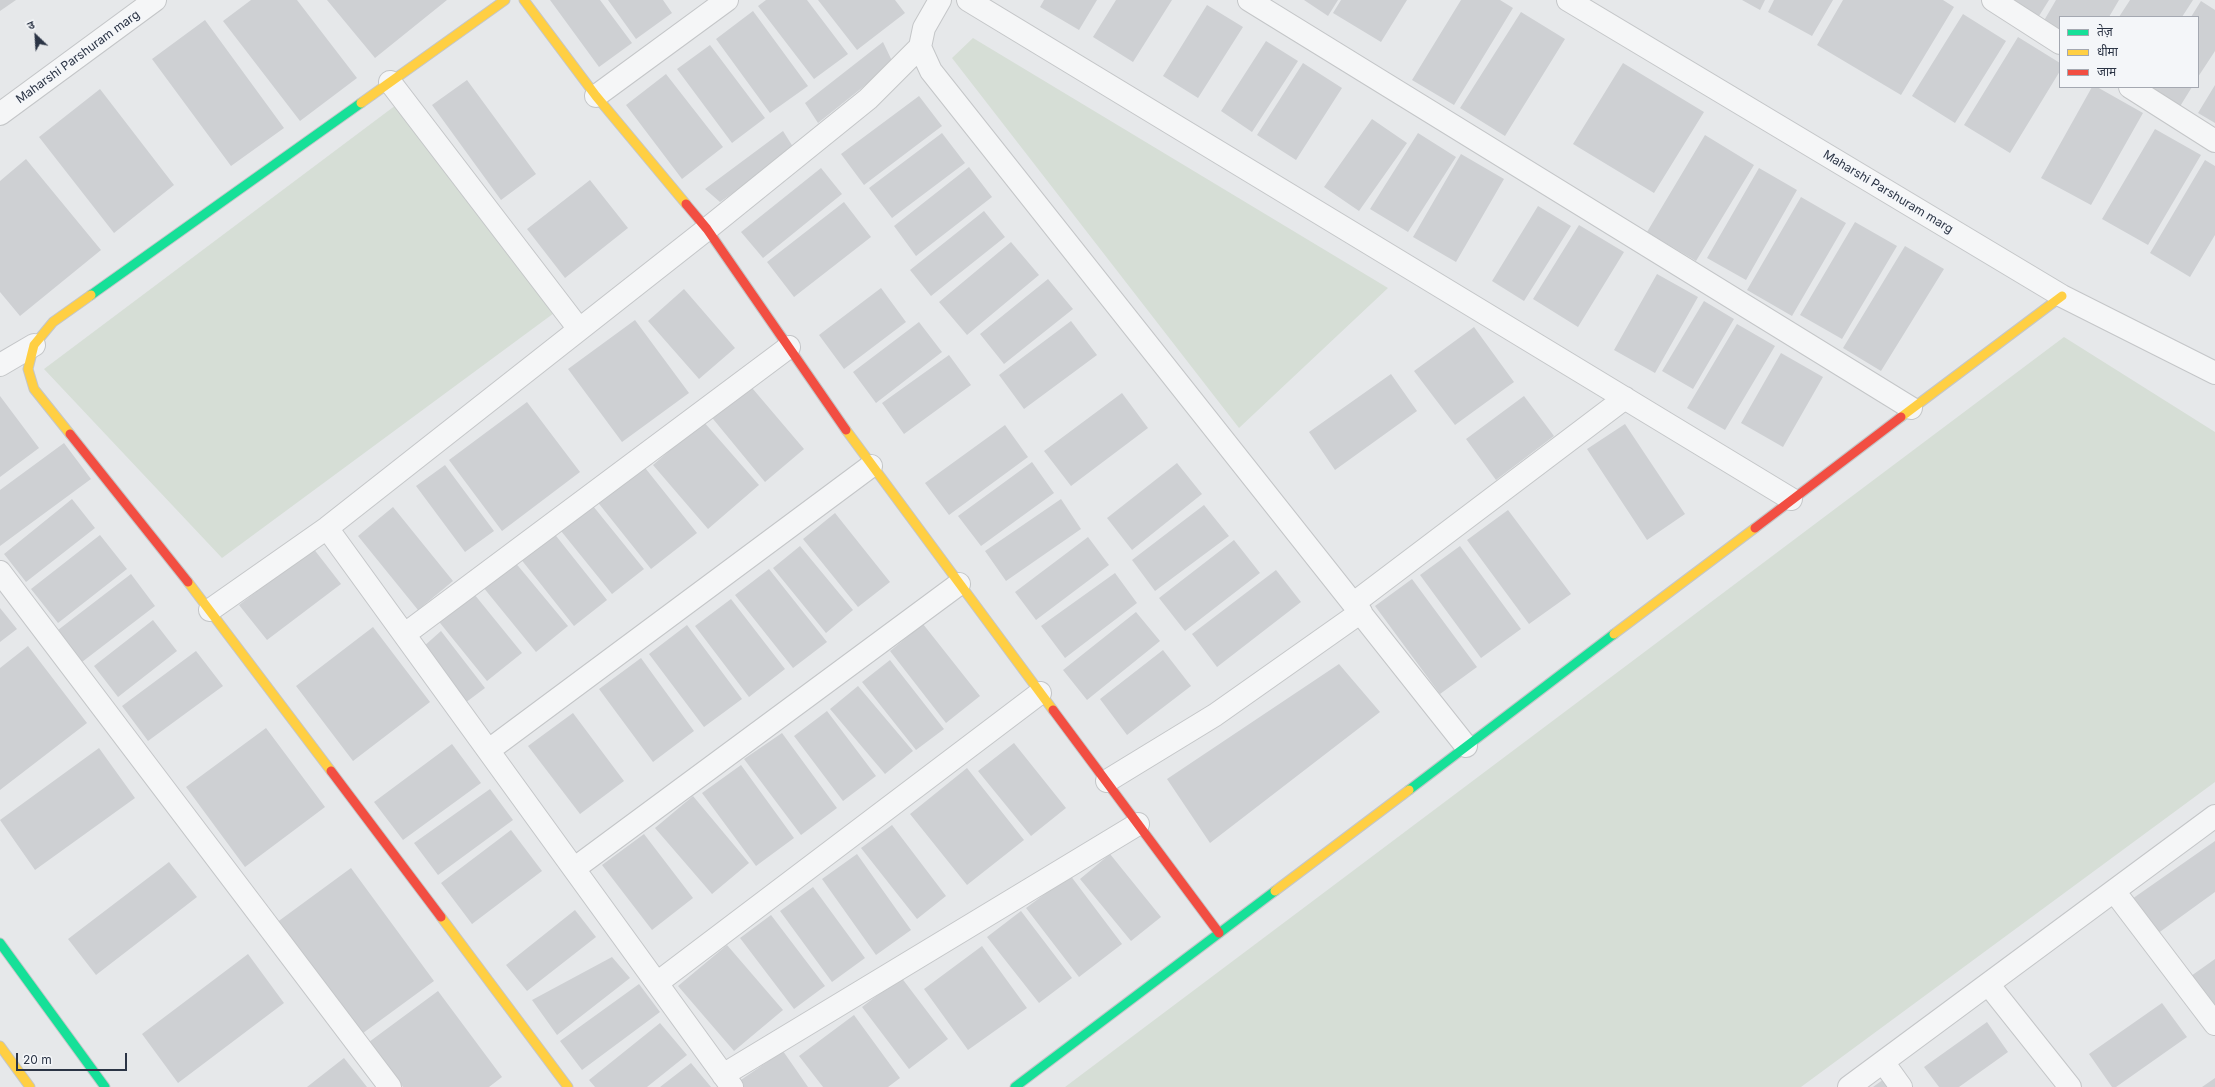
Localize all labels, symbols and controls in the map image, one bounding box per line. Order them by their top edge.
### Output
street label: Maharshi Parshuram marg [13,7,143,107]
north arrow [16,16,56,56]
legend [2059,16,2199,88]
text: उ [25,17,37,33]
text: तेज़ [2097,24,2113,39]
text: धीमा [2097,44,2118,59]
text: जाम [2097,64,2116,79]
street label: Maharshi Parshuram marg [1820,147,1956,237]
scale bar [18,1045,129,1071]
text: 20 m [23,1052,52,1067]

